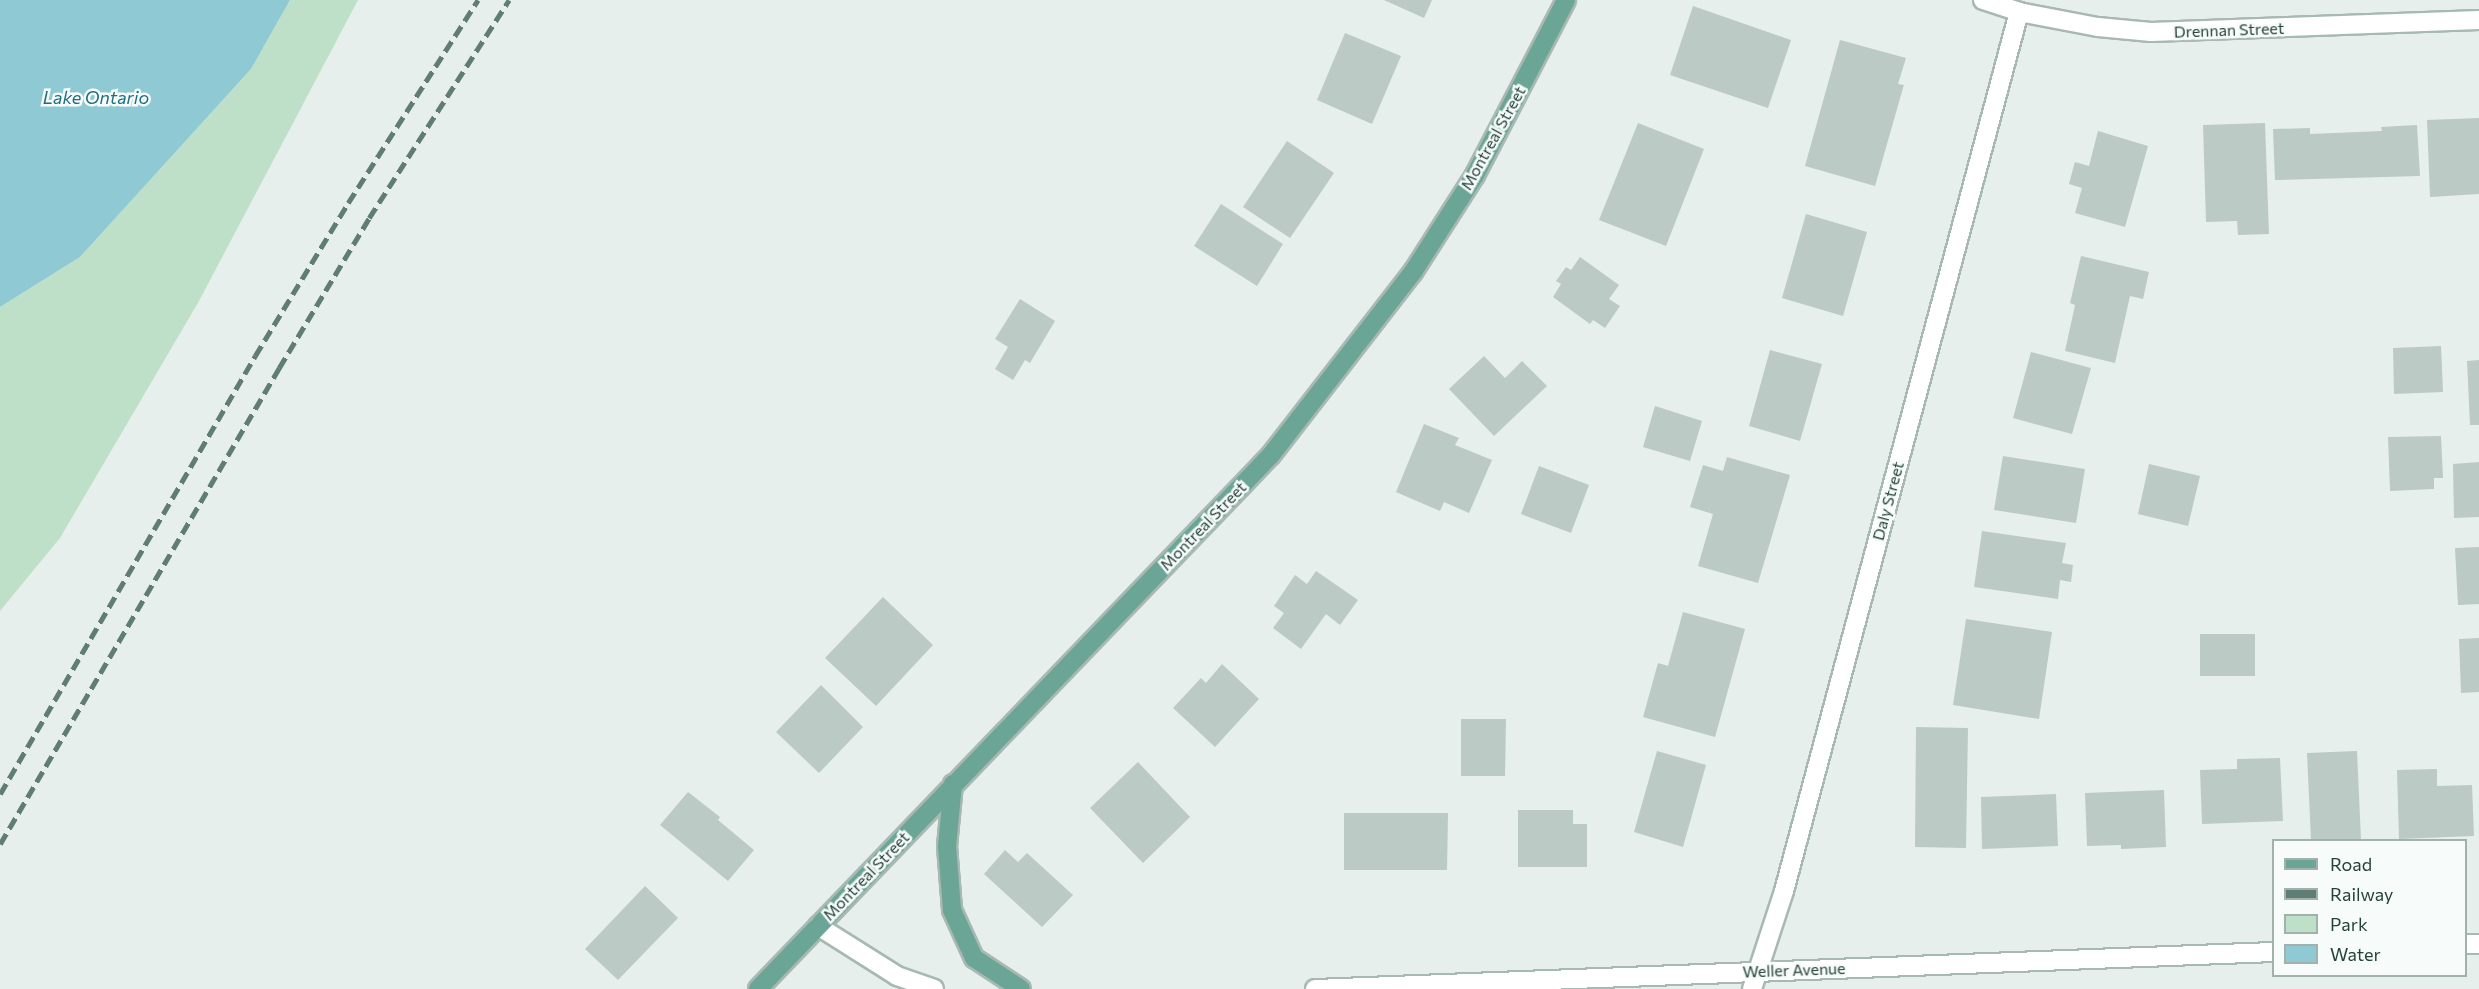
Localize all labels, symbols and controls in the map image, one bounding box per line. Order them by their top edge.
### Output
street label: Drennan Street [2173,18,2285,42]
street label: Montreal Street [1457,83,1529,193]
water label: Lake Ontario [43,86,149,108]
street label: Daly Street [1868,459,1908,543]
street label: Montreal Street [1156,478,1250,574]
street label: Montreal Street [819,828,913,924]
legend [2272,839,2467,977]
text: Road [2330,853,2372,875]
text: Railway [2330,883,2393,905]
text: Park [2330,913,2368,935]
text: Water [2330,943,2381,965]
street label: Weller Avenue [1742,959,1846,981]

